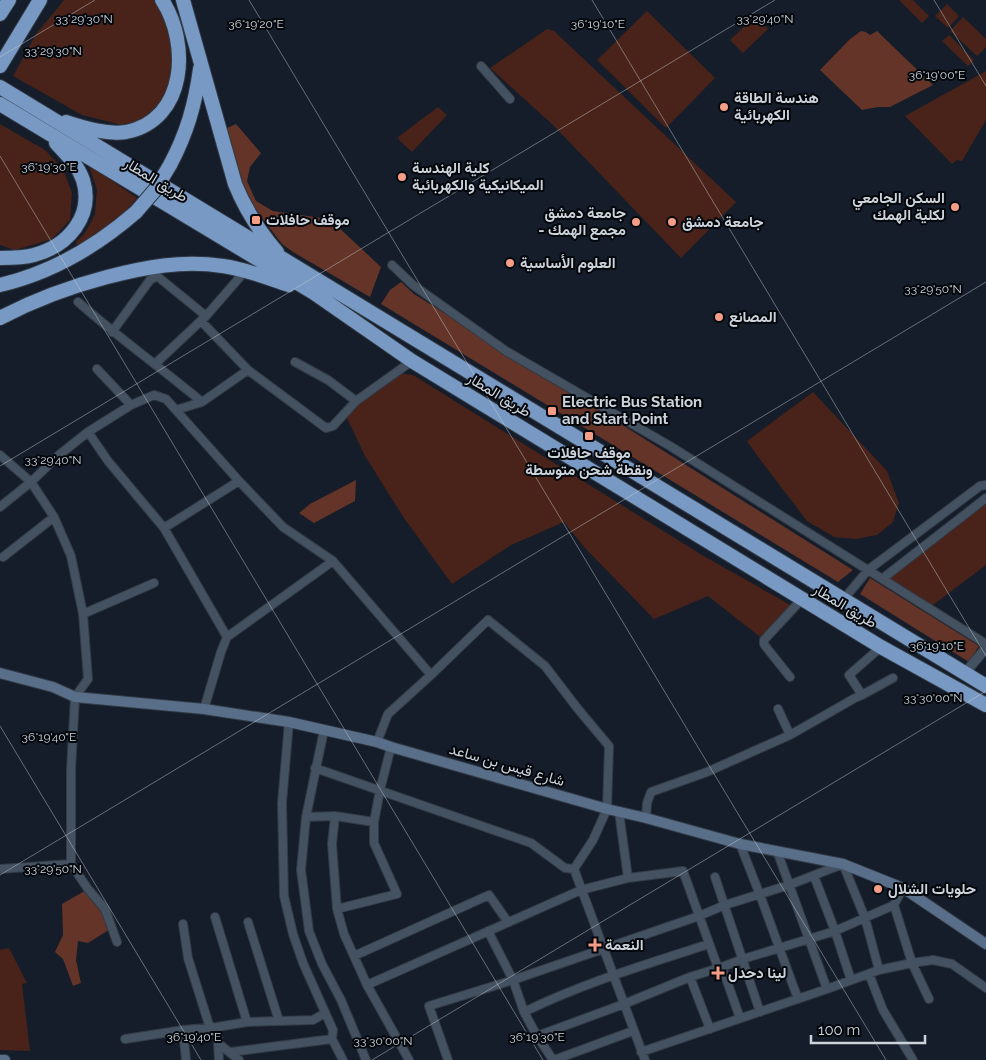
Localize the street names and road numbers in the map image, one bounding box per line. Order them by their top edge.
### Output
street label: طريق المطار [119,153,191,207]
street label: طريق المطار [462,368,534,422]
street label: طريق المطار [808,579,880,633]
street label: شارع قيس بن ساعد [447,740,567,792]

